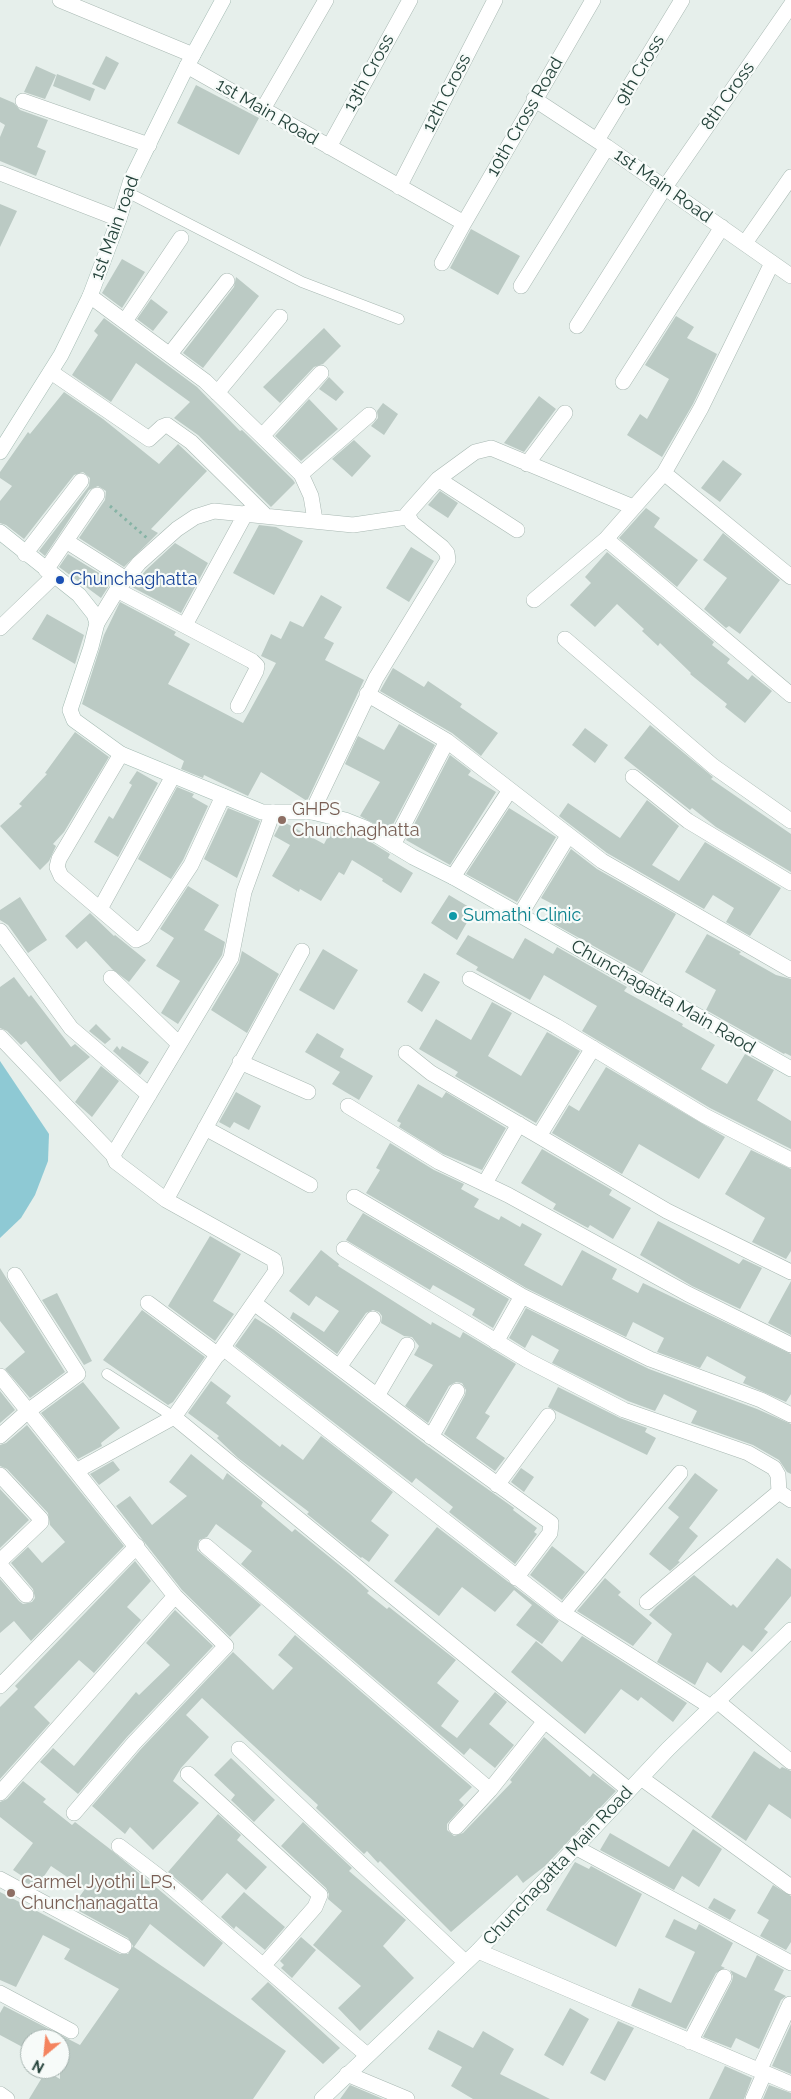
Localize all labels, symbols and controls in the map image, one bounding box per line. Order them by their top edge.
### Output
street label: 13th Cross [339,31,399,115]
street label: 9th Cross [611,31,669,109]
street label: 12th Cross [418,50,476,136]
street label: 10th Cross Road [482,54,568,180]
street label: 8th Cross [697,58,759,134]
street label: 1st Main Road [212,74,322,150]
street label: 1st Main Road [610,144,716,228]
street label: 1st Main road [86,173,144,283]
place label: Chunchaghatta [70,569,197,591]
marker: Chunchaghatta [54,574,66,586]
place label: GHPS Chunchaghatta [292,799,419,842]
marker: GHPS Chunchaghatta [276,814,288,826]
place label: Sumathi Clinic [463,905,581,927]
marker: Sumathi Clinic [447,910,459,922]
street label: Chunchagatta Main Raod [567,935,759,1059]
street label: Chunchagatta Main Road [479,1782,637,1950]
place label: Carmel Jyothi LPS, Chunchanagatta [21,1872,176,1915]
marker: Carmel Jyothi LPS, Chunchanagatta [5,1887,17,1899]
north arrow [20,2029,70,2079]
text: N [30,2057,47,2076]

